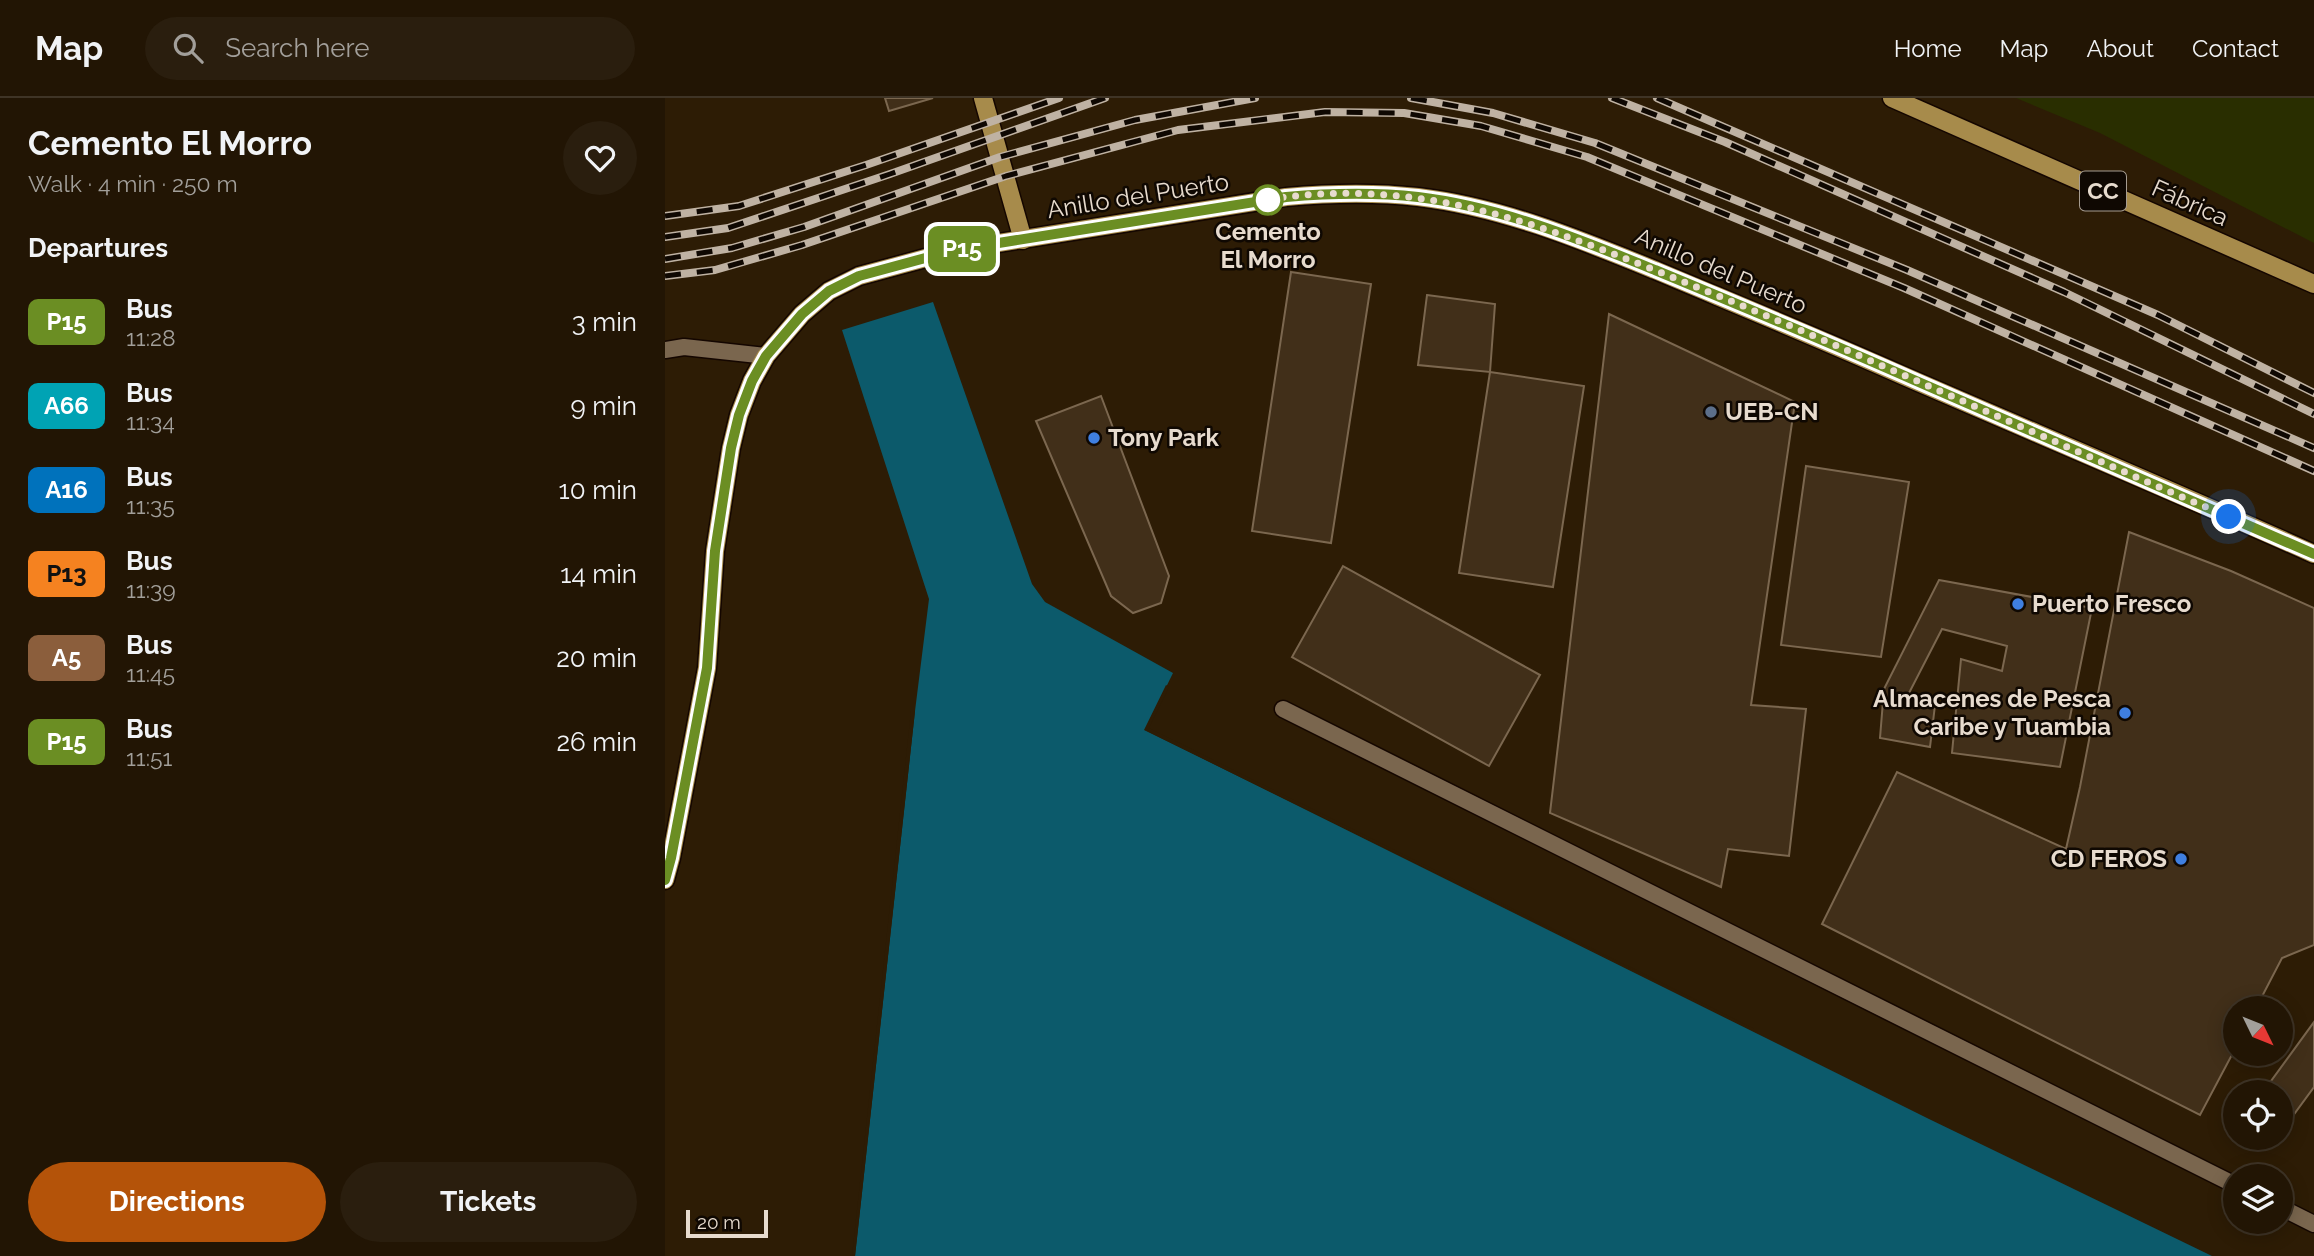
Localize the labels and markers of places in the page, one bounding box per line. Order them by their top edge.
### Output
marker: Cemento El Morro [1253,185,1283,215]
place label: Cemento El Morro [1215,217,1321,274]
place label: UEB-CN [1725,397,1819,426]
marker: UEB-CN [1703,404,1719,420]
place label: Tony Park [1108,423,1220,452]
marker: Tony Park [1086,430,1102,446]
place label: Puerto Fresco [2032,589,2191,618]
marker: Puerto Fresco [2010,596,2026,612]
place label: Almacenes de Pesca Caribe y Tuambia [1873,684,2111,741]
marker: Almacenes de Pesca Caribe y Tuambia [2117,705,2133,721]
place label: CD FEROS [2051,844,2167,873]
marker: CD FEROS [2173,851,2189,867]

